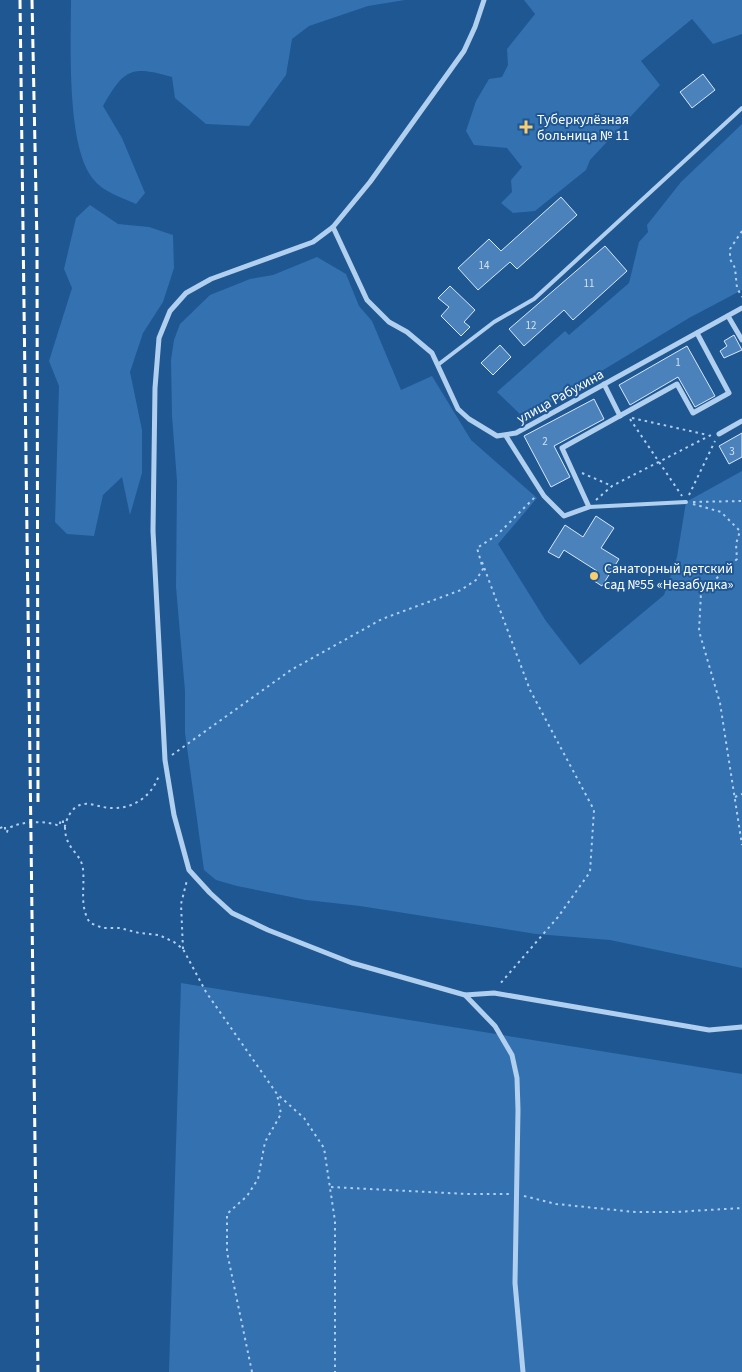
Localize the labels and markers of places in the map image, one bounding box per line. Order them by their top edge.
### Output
place label: Туберкулёзная больница № 11 [537,110,629,146]
marker: Туберкулёзная больница № 11 [519,120,533,134]
place label: Санаторный детский сад №55 «Незабудка» [604,559,734,595]
marker: Санаторный детский сад №55 «Незабудка» [588,570,600,582]

